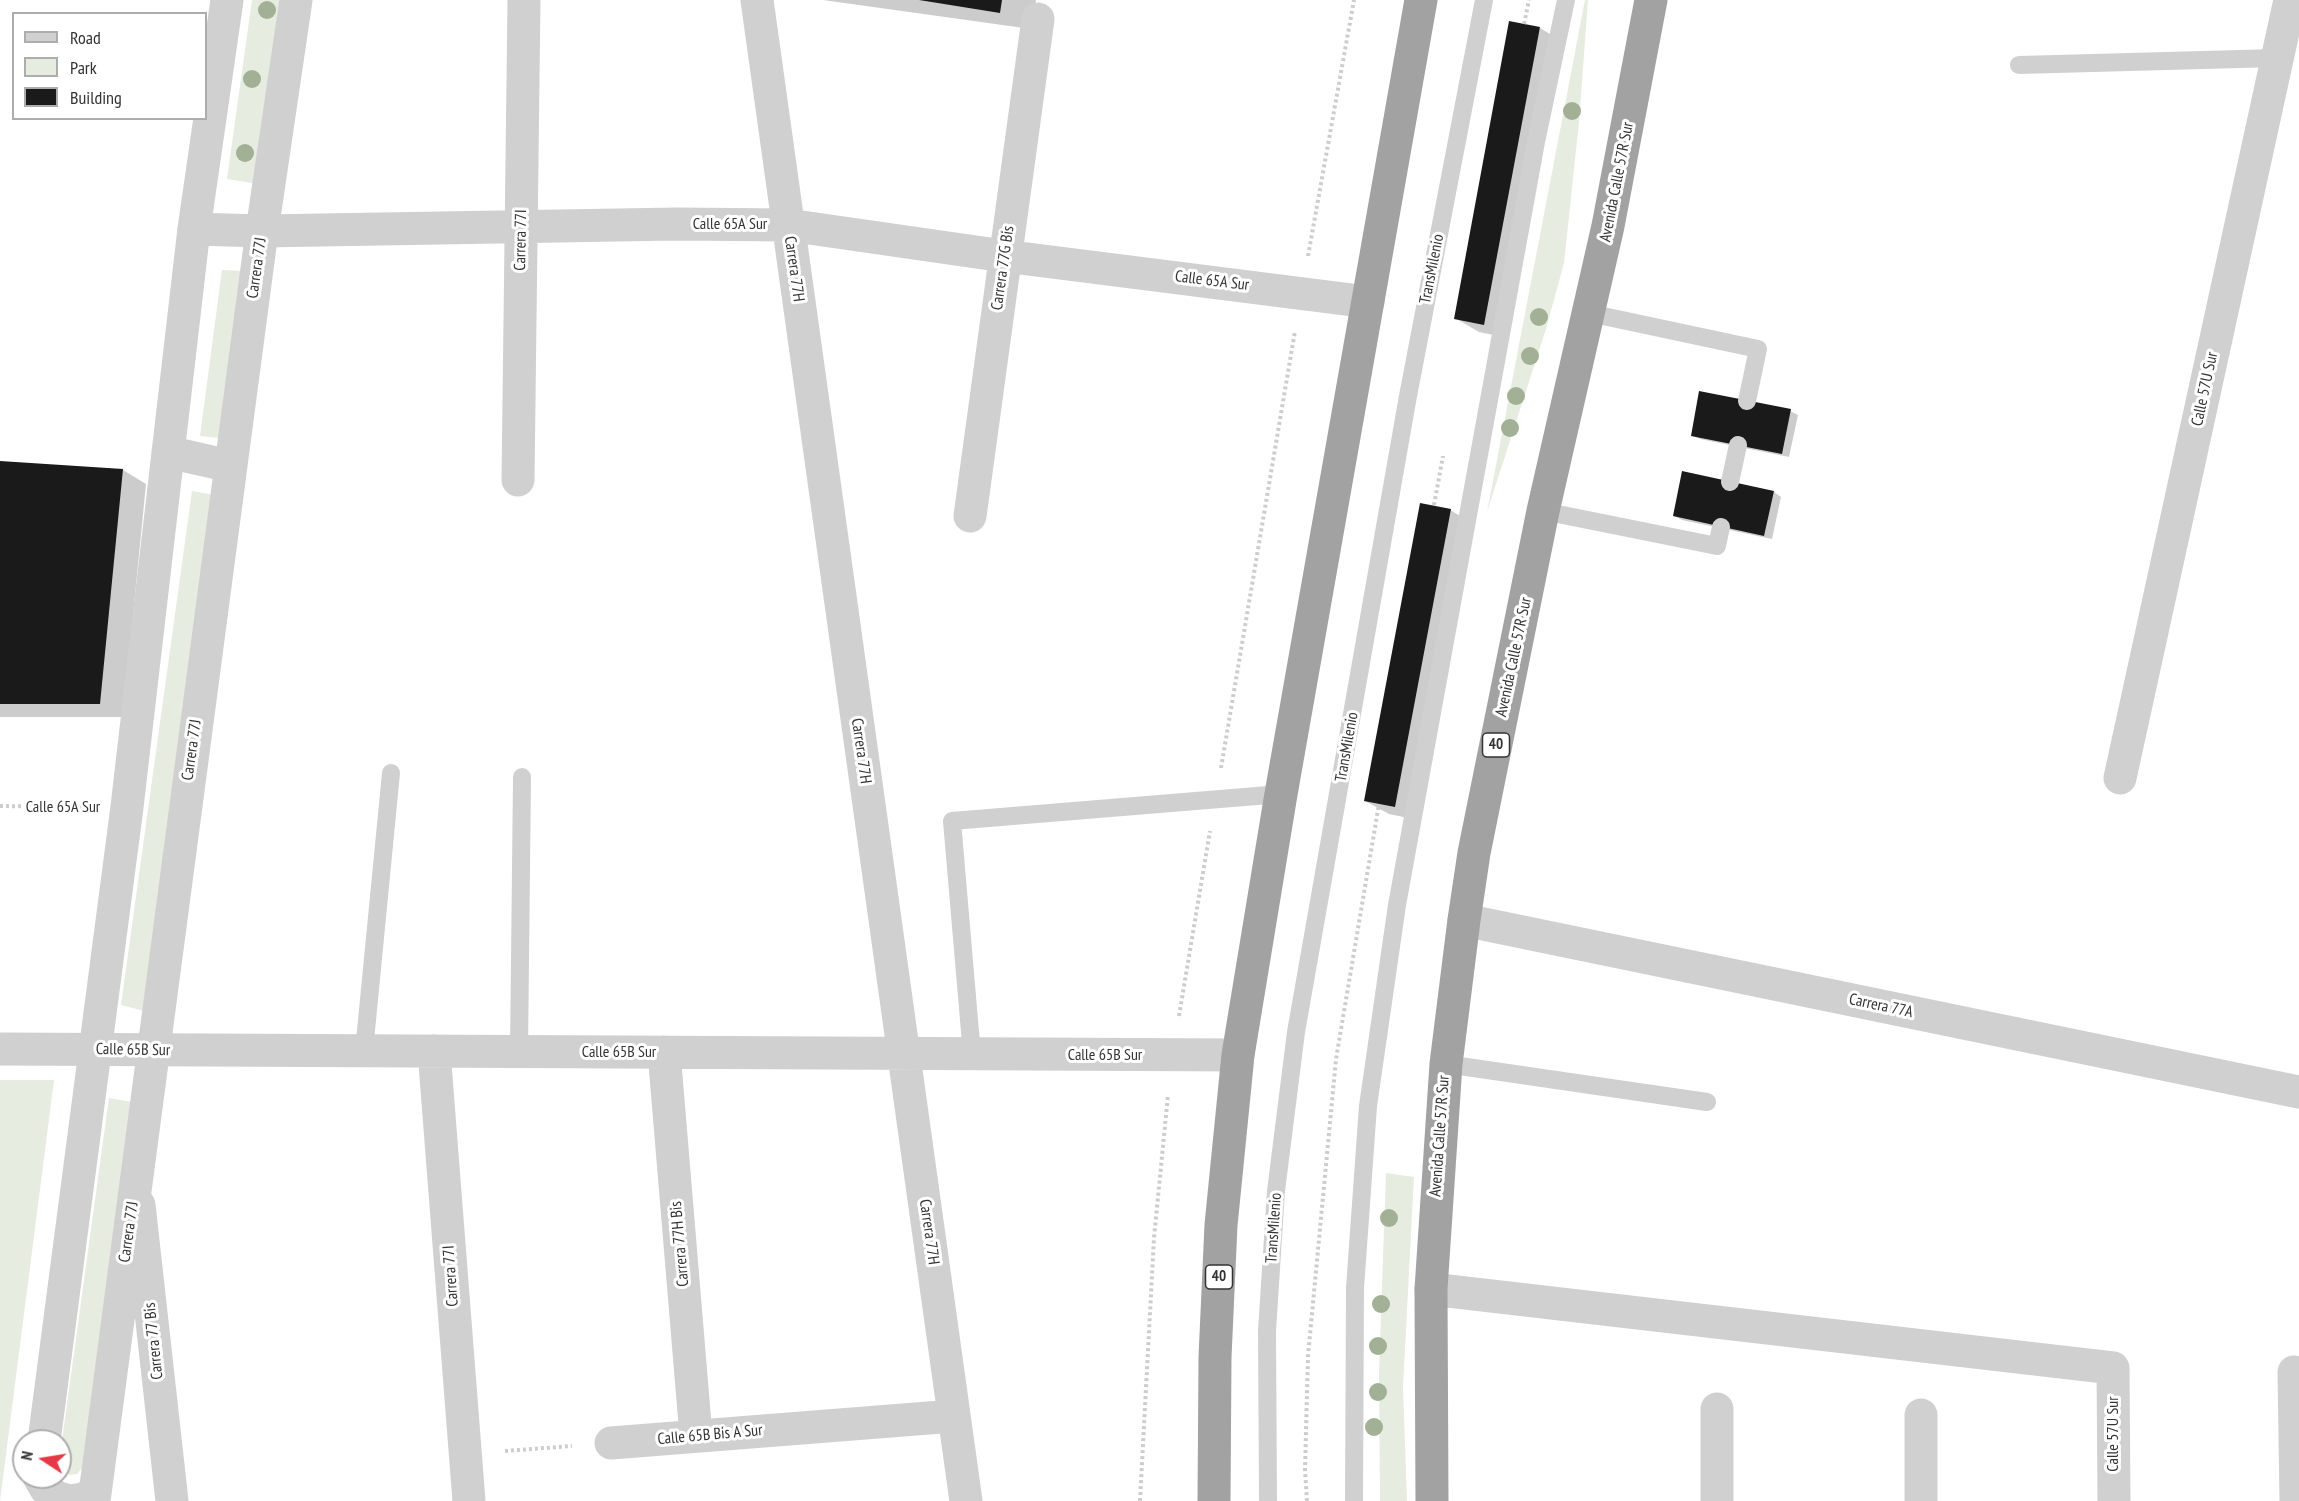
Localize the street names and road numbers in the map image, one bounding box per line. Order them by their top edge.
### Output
street label: Avenida Calle 57R Sur [1596,120,1638,244]
street label: Carrera 77I [511,209,531,271]
street label: Calle 65A Sur [693,214,767,234]
street label: Carrera 77G Bis [988,225,1018,311]
street label: TransMilenio [1416,233,1448,305]
street label: Carrera 77H [780,235,808,303]
street label: Carrera 77J [243,236,271,300]
street label: Calle 65A Sur [1174,267,1250,295]
street label: Calle 57U Sur [2188,350,2222,428]
street label: Avenida Calle 57R Sur [1492,595,1536,719]
street label: TransMilenio [1331,711,1363,783]
street label: Carrera 77H [847,717,875,785]
street label: Carrera 77J [178,718,206,782]
road number: 40 [1482,733,1510,757]
street label: Calle 65A Sur [26,797,100,817]
street label: Carrera 77A [1847,990,1915,1022]
street label: Calle 65B Sur [96,1040,170,1060]
street label: Calle 65B Sur [582,1042,656,1062]
street label: Calle 65B Sur [1068,1045,1142,1065]
street label: Avenida Calle 57R Sur [1426,1075,1454,1197]
street label: TransMilenio [1262,1192,1286,1264]
street label: Carrera 77H [915,1198,943,1266]
street label: Carrera 77J [115,1200,143,1264]
street label: Carrera 77H Bis [667,1200,693,1288]
street label: Carrera 77I [439,1245,463,1307]
road number: 40 [1206,1265,1232,1289]
street label: Carrera 77 Bis [140,1302,168,1380]
street label: Calle 57U Sur [2103,1396,2123,1472]
street label: Calle 65B Bis A Sur [657,1421,763,1449]

